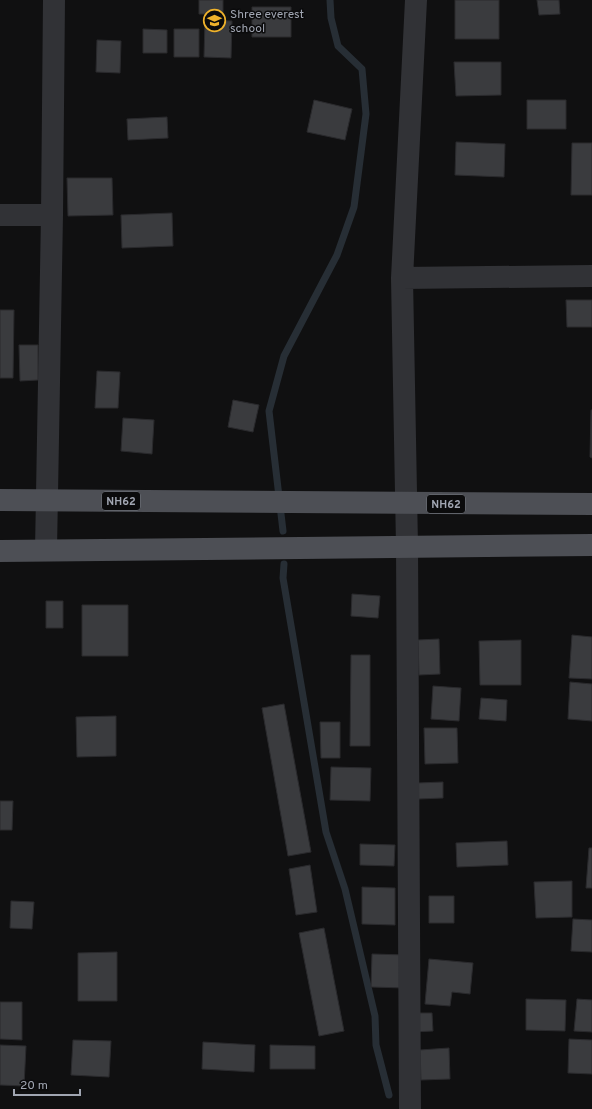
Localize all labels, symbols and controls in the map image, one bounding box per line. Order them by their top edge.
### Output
place label: Shree everest school [230,7,304,37]
school or university icon: Shree everest school [202,8,228,34]
road number: NH62 [102,492,140,510]
road number: NH62 [427,495,465,513]
scale bar [14,1071,80,1097]
text: 20 m [20,1078,48,1094]

